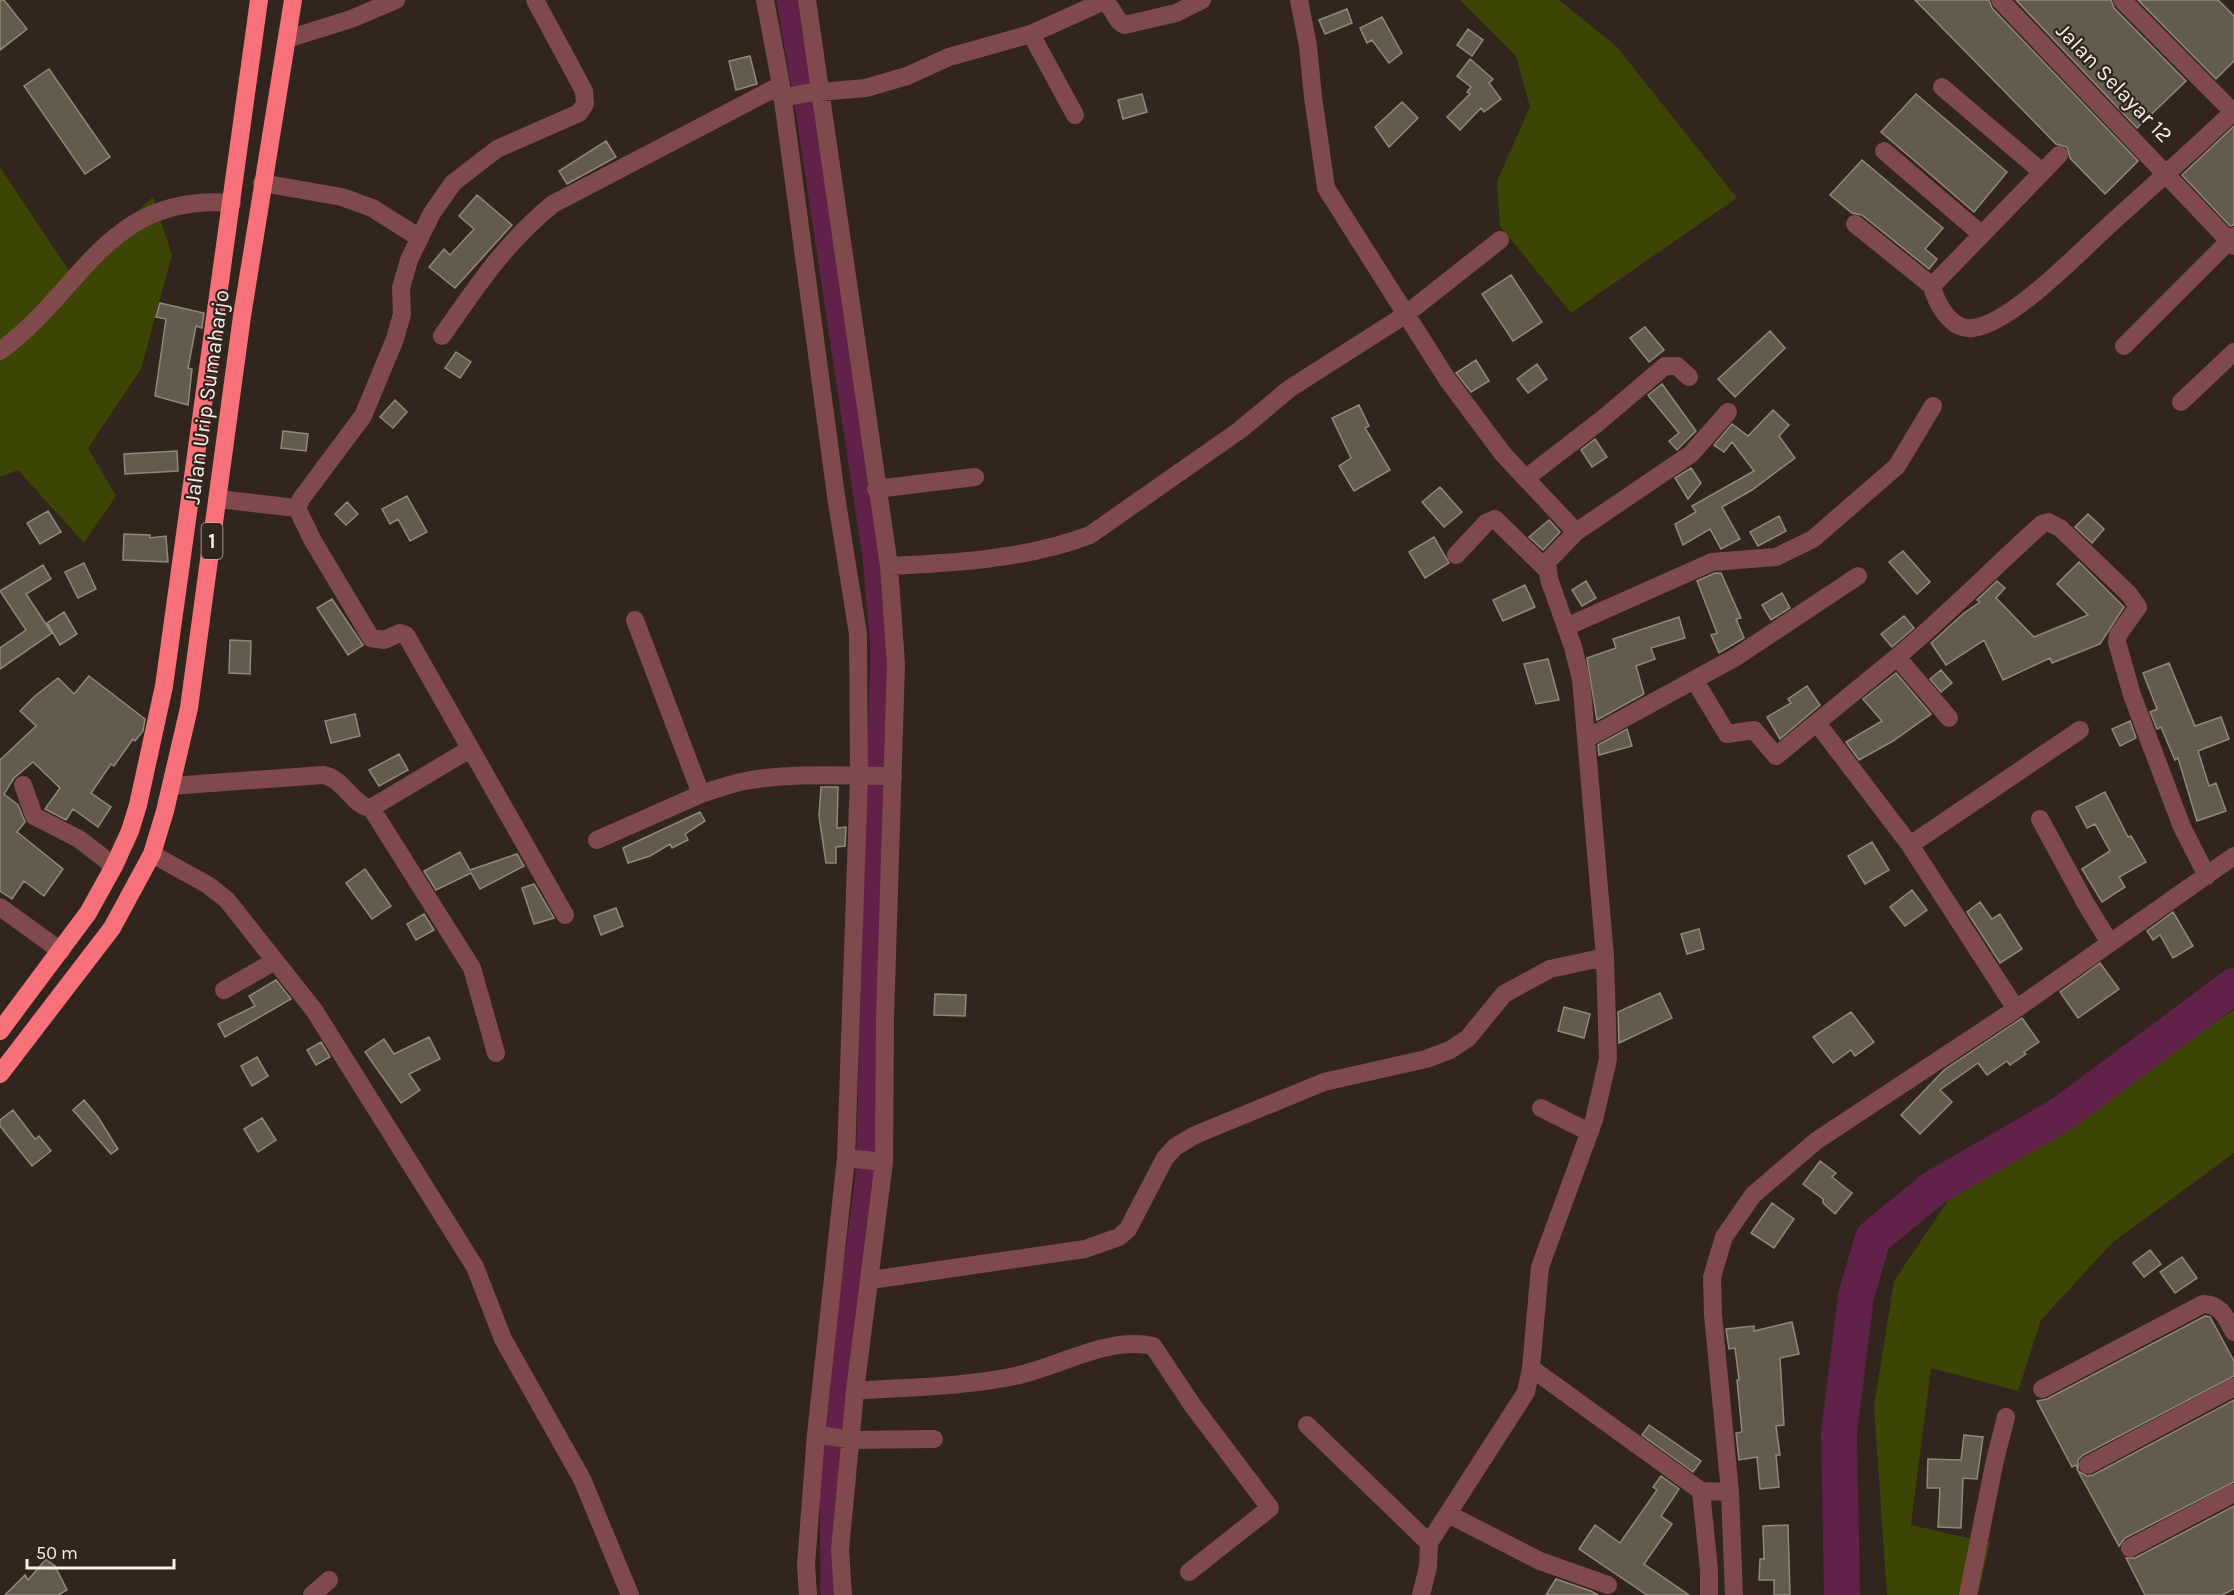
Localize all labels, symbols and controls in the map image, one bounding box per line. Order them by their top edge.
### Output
street label: Jalan Selayar 12 [2050,18,2178,148]
street label: Jalan Urip Sumaharjo [179,288,235,506]
road number: 1 [202,523,222,559]
scale bar [27,1532,174,1570]
text: 50 m [36,1542,78,1564]

